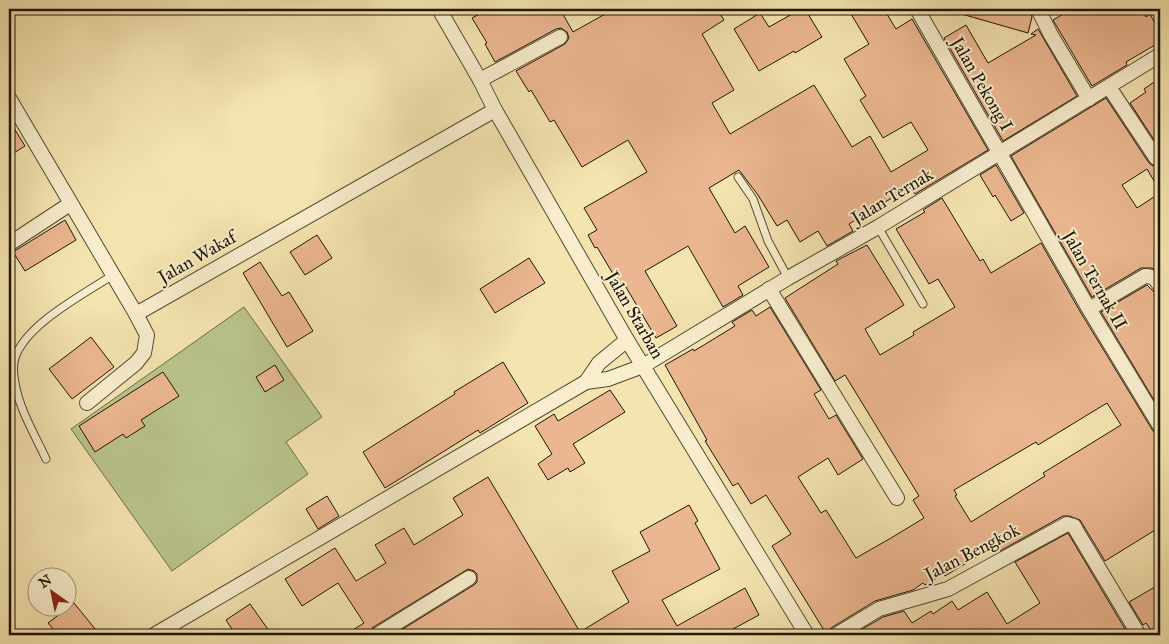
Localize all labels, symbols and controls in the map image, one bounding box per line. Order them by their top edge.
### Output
street label: Jalan Pekong I [944,31,1018,136]
street label: Jalan Ternak [845,163,938,231]
street label: Jalan Wakaf [152,224,243,290]
street label: Jalan Ternak II [1056,225,1132,334]
street label: Jalan Starban [599,265,669,364]
street label: Jalan Bengkok [919,518,1024,587]
north arrow [28,566,78,616]
text: N [36,571,55,592]

